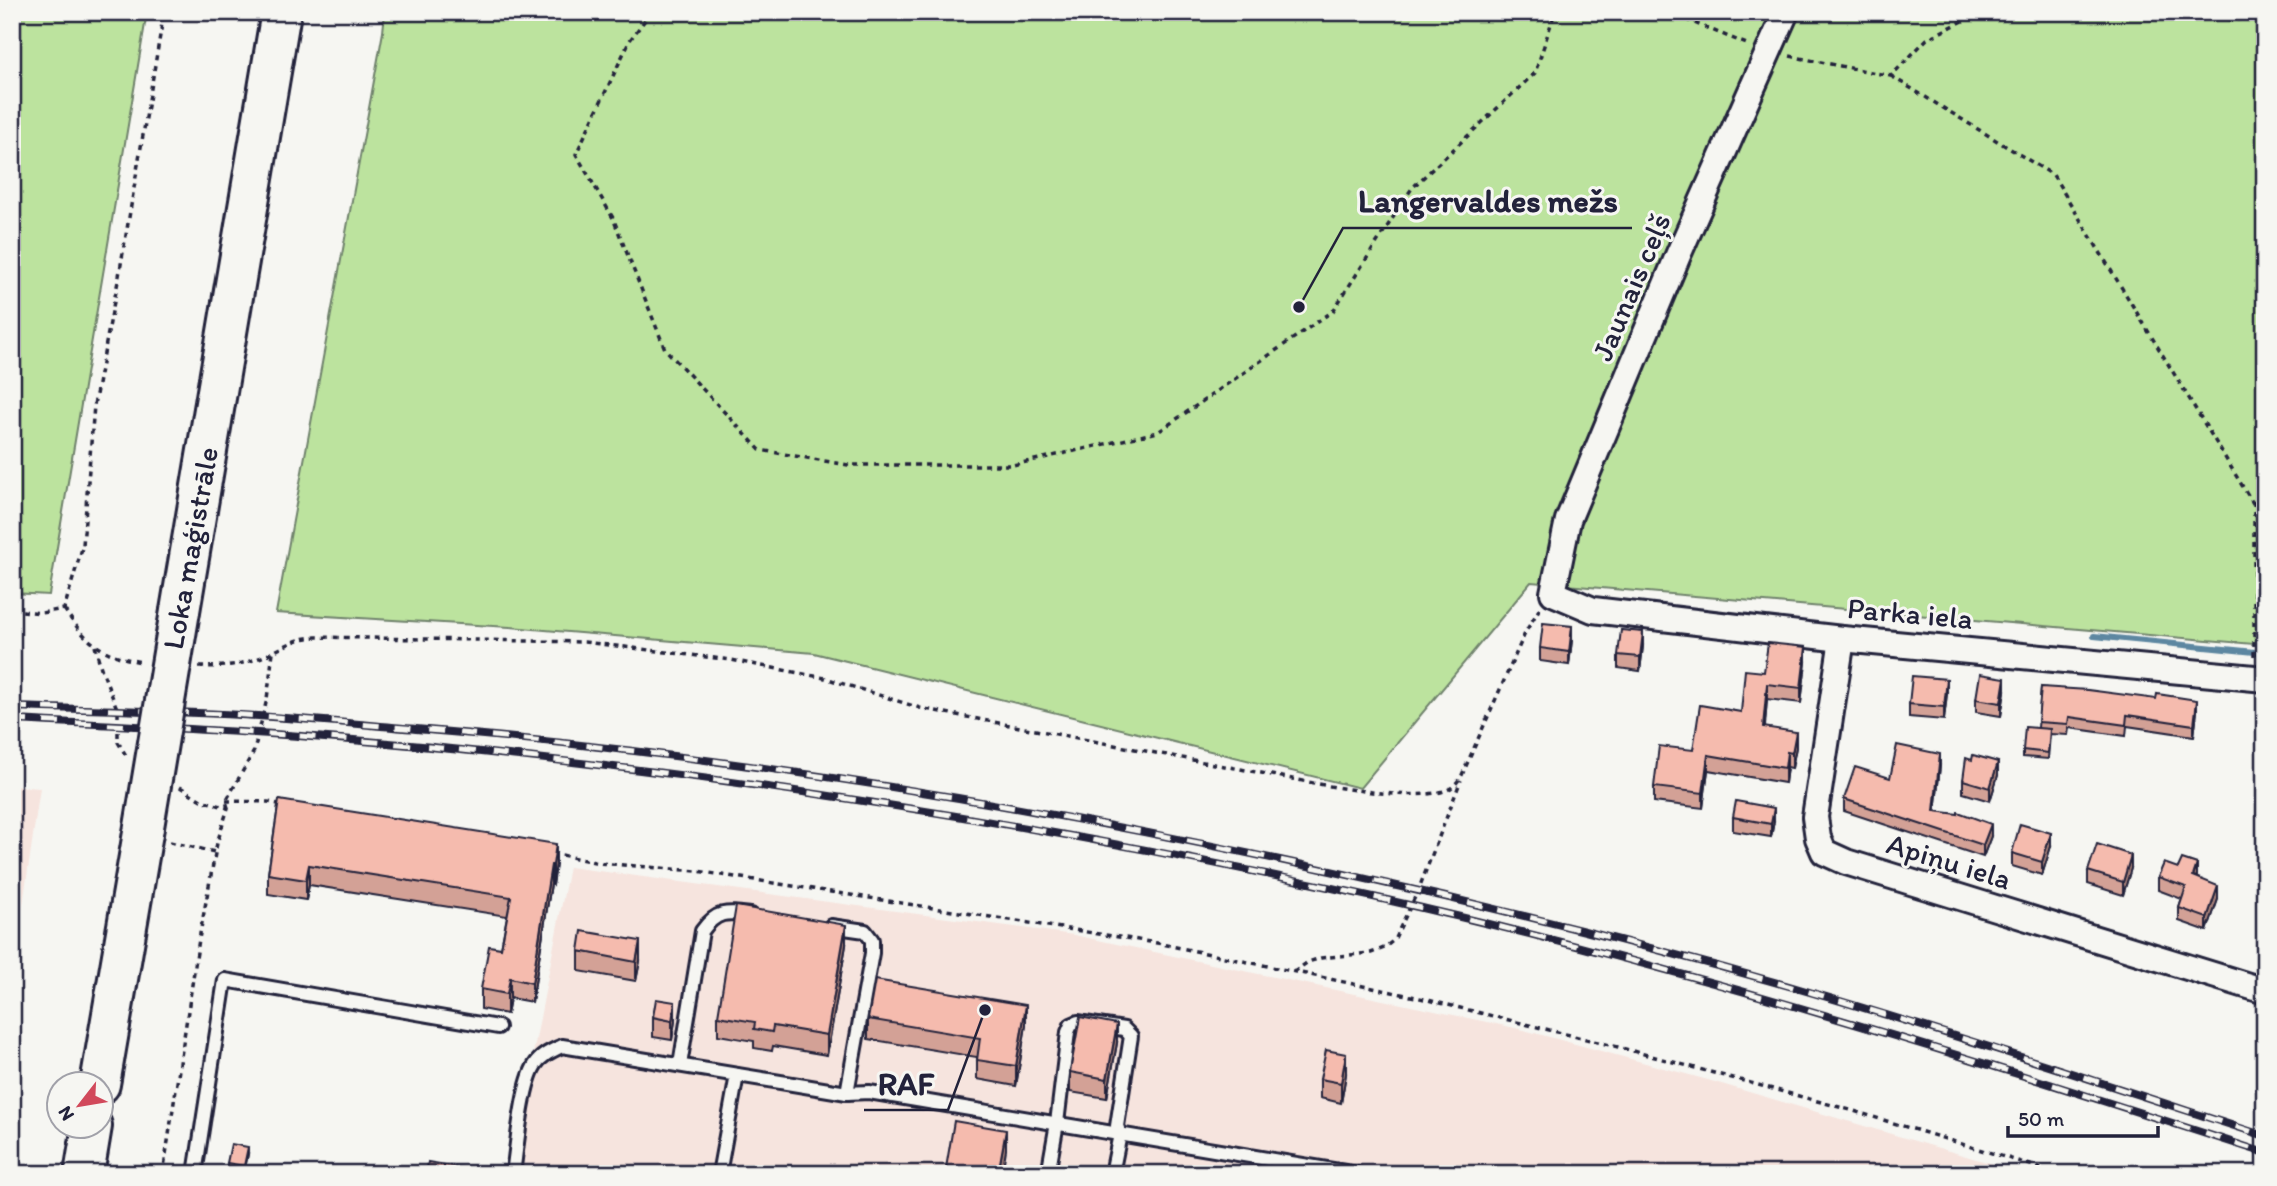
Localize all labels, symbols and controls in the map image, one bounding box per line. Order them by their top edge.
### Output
callout: Langervaldes mežs [1343,175,1632,228]
text: Langervaldes mežs [1358,182,1618,220]
street label: Jaunais ceļš [1583,208,1679,366]
street label: Loka maģistrāle [154,444,226,652]
street label: Parka iela [1846,589,1974,637]
street label: Apiņu iela [1882,825,2016,897]
callout: RAF [864,1057,948,1110]
text: RAF [878,1065,935,1103]
north arrow [46,1070,116,1140]
scale bar [2008,1095,2158,1139]
text: N [53,1102,79,1125]
text: 50 m [2018,1106,2065,1131]

